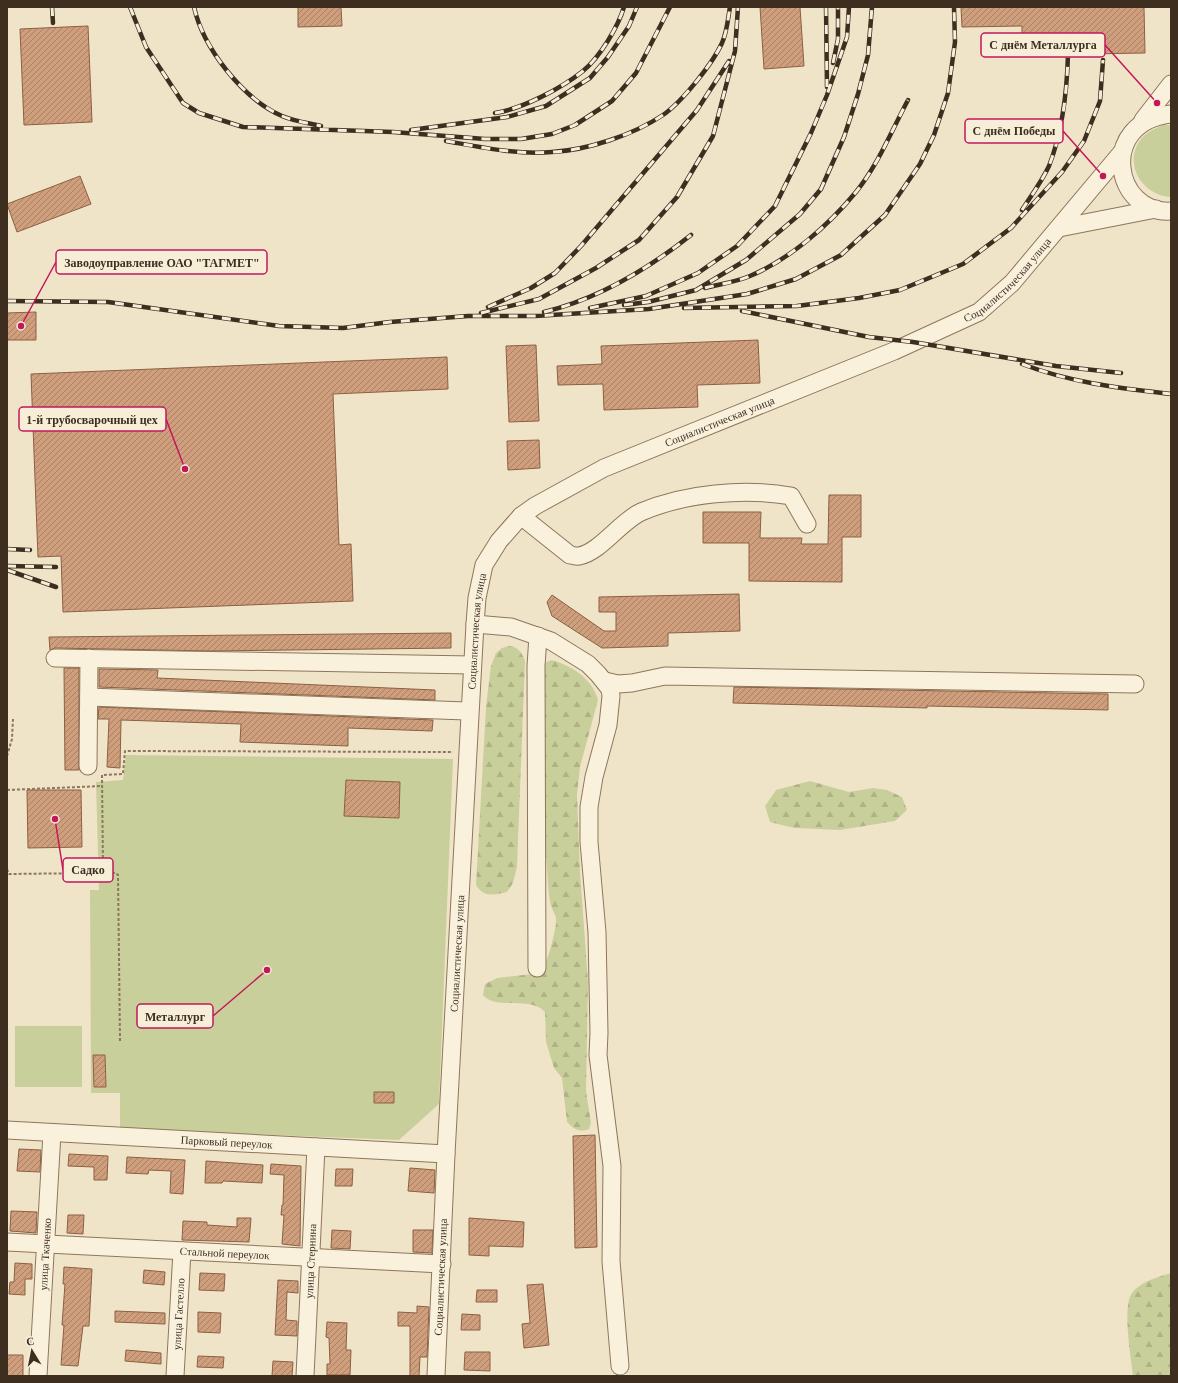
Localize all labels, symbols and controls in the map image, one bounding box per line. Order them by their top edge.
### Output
callout: С днём Металлурга [981,33,1105,57]
text: С днём Металлурга [989,38,1097,52]
callout: С днём Победы [965,119,1063,143]
text: С днём Победы [973,124,1056,138]
street label: Социалистическая улица [962,235,1053,324]
callout: Заводоуправление ОАО "ТАГМЕТ" [56,250,267,274]
text: Заводоуправление ОАО "ТАГМЕТ" [64,256,260,270]
street label: Социалистическая улица [663,394,776,449]
callout: 1-й трубосварочный цех [19,407,166,431]
text: 1-й трубосварочный цех [26,413,158,427]
street label: Социалистическая улица [465,572,488,690]
callout: Садко [63,858,113,882]
text: Садко [71,863,105,877]
street label: Социалистическая улица [448,895,466,1012]
callout: Металлург [137,1004,213,1028]
text: Металлург [145,1010,206,1024]
street label: Парковый переулок [180,1134,274,1151]
street label: улица Ткаченко [37,1217,53,1291]
street label: Социалистическая улица [432,1218,449,1336]
street label: улица Стернина [303,1223,318,1299]
street label: Стальной переулок [179,1245,271,1261]
street label: улица Гастелло [170,1277,186,1350]
north arrow [12,1331,52,1371]
text: С [25,1335,35,1348]

